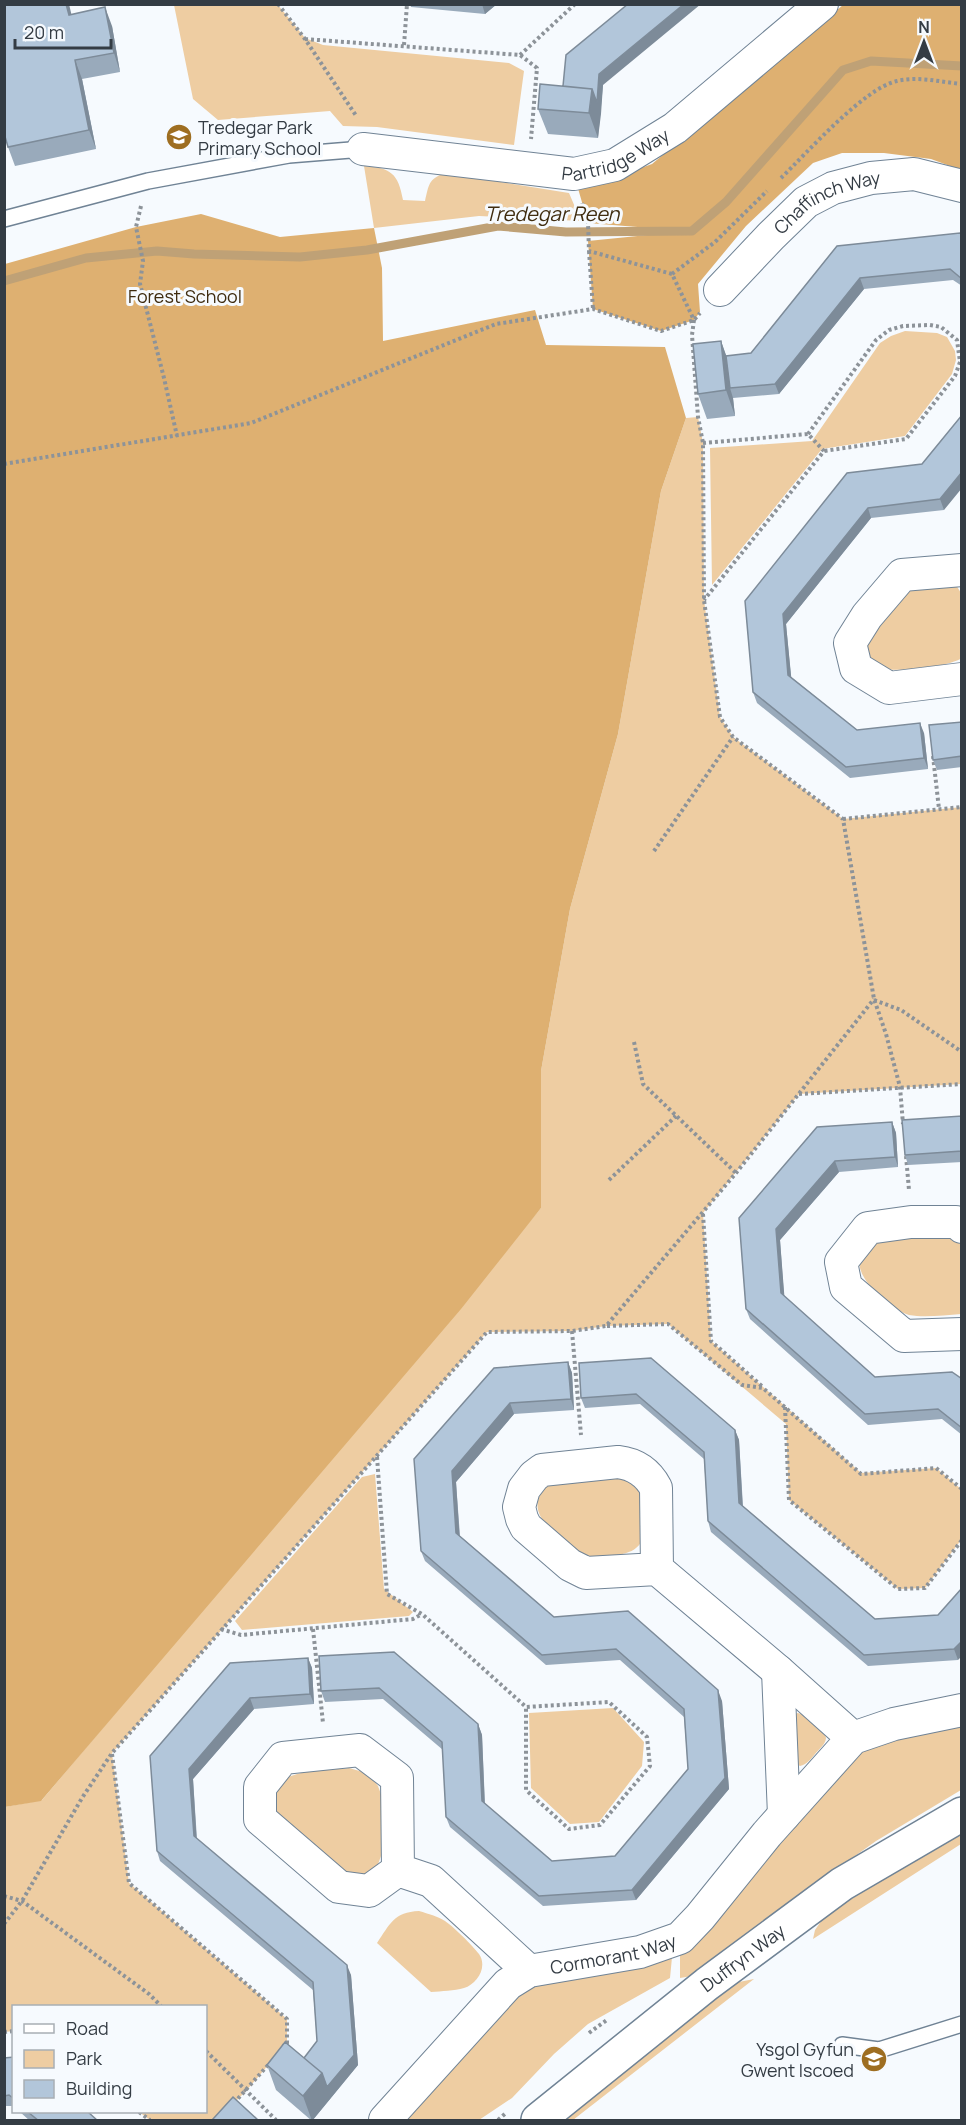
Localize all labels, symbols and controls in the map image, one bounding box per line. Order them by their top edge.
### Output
scale bar [15,12,111,50]
north arrow [894,12,954,72]
text: N [918,16,930,38]
text: 20 m [24,20,64,44]
place label: Tredegar Park Primary School [198,115,322,160]
school or university icon: Tredegar Park Primary School [164,122,194,152]
street label: Partridge Way [561,122,674,186]
street label: Chaffinch Way [768,165,882,239]
water label: Tredegar Reen [485,200,621,227]
park label: Forest School [128,284,242,308]
street label: Duffryn Way [695,1918,790,1997]
street label: Cormorant Way [548,1928,680,1979]
legend [12,2005,207,2113]
text: Road [66,2016,109,2040]
place label: Ysgol Gyfun Gwent Iscoed [741,2037,854,2082]
school or university icon: Ysgol Gyfun Gwent Iscoed [859,2044,889,2074]
text: Park [66,2046,103,2070]
text: Building [66,2076,132,2100]

